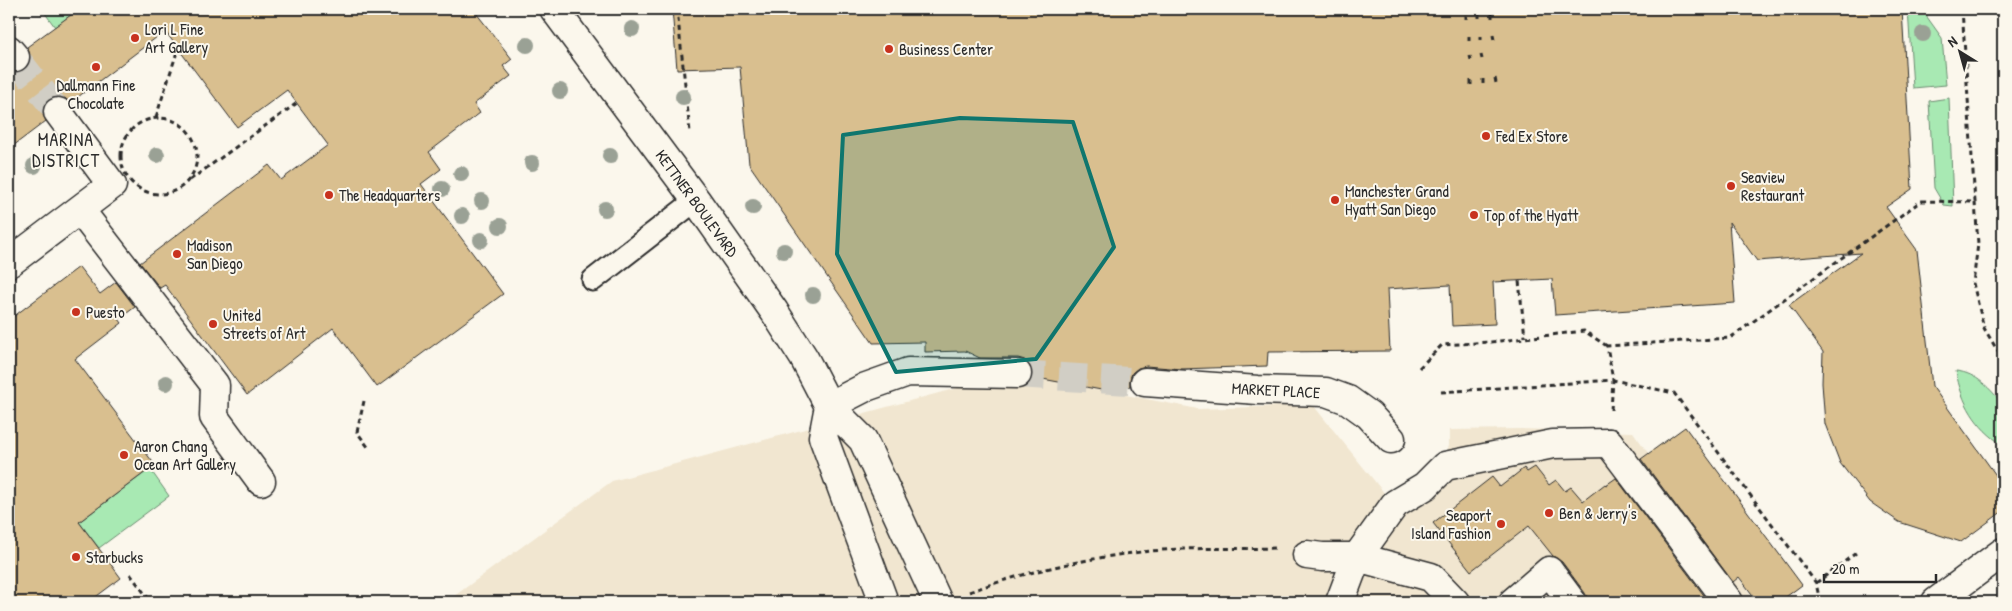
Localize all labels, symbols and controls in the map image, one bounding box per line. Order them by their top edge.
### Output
place label: Lori L Fine Art Gallery [145,18,209,58]
north arrow [1934,28,1984,78]
text: N [1943,31,1961,51]
marker: Lori L Fine Art Gallery [129,32,141,44]
place label: Business Center [899,38,993,60]
marker: Business Center [883,43,895,55]
marker: Dallmann Fine Chocolate [90,61,102,73]
place label: Dallmann Fine Chocolate [56,74,136,114]
place label: Fed Ex Store [1495,125,1569,147]
district label: MARINA DISTRICT [32,127,100,173]
marker: Fed Ex Store [1480,130,1492,142]
street label: KETTNER BOULEVARD [651,145,744,261]
place label: Seaview Restaurant [1741,166,1805,206]
place label: Manchester Grand Hyatt San Diego [1345,180,1449,220]
marker: Seaview Restaurant [1725,180,1737,192]
place label: The Headquarters [339,184,440,206]
marker: The Headquarters [323,189,335,201]
marker: Manchester Grand Hyatt San Diego [1329,194,1341,206]
place label: Top of the Hyatt [1484,204,1579,226]
marker: Top of the Hyatt [1468,209,1480,221]
place label: Madison San Diego [187,234,243,274]
marker: Madison San Diego [171,248,183,260]
place label: Puesto [86,301,125,323]
place label: United Streets of Art [223,304,306,344]
marker: Puesto [70,306,82,318]
marker: United Streets of Art [207,318,219,330]
street label: MARKET PLACE [1231,377,1321,403]
place label: Aaron Chang Ocean Art Gallery [134,435,236,475]
marker: Aaron Chang Ocean Art Gallery [118,449,130,461]
place label: Ben & Jerry's [1559,502,1637,524]
place label: Seaport Island Fashion [1411,504,1491,544]
marker: Ben & Jerry's [1543,507,1555,519]
marker: Seaport Island Fashion [1495,518,1507,530]
place label: Starbucks [86,546,143,568]
marker: Starbucks [70,551,82,563]
scale bar [1824,551,1937,583]
text: 20 m [1832,558,1859,579]

